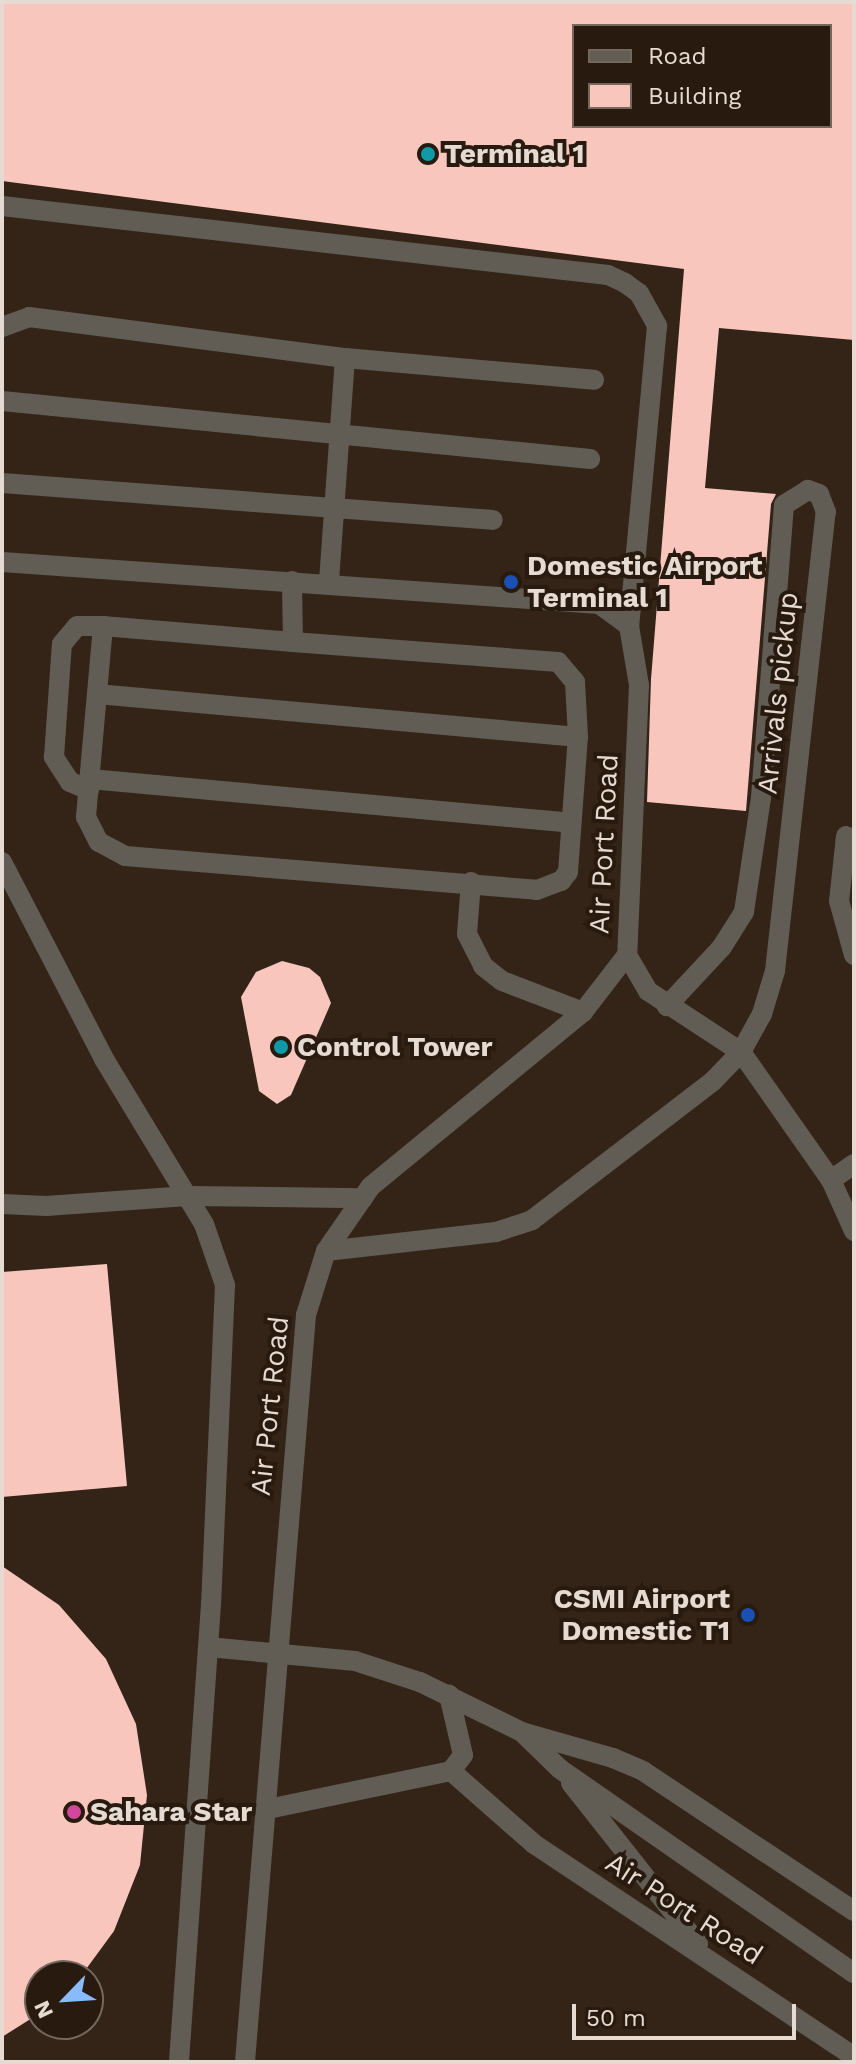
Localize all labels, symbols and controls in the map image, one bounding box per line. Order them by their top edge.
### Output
legend [572,24,832,128]
text: Road [648,42,707,70]
text: Building [648,82,741,110]
place label: Terminal 1 [444,137,585,171]
marker: Terminal 1 [419,145,437,163]
place label: Domestic Airport Terminal 1 [527,549,763,615]
marker: Domestic Airport Terminal 1 [502,573,520,591]
street label: Arrivals pickup [751,590,805,796]
street label: Air Port Road [582,753,626,935]
place label: Control Tower [297,1030,493,1064]
marker: Control Tower [272,1038,290,1056]
street label: Air Port Road [244,1314,296,1498]
place label: CSMI Airport Domestic T1 [553,1582,730,1648]
marker: CSMI Airport Domestic T1 [737,1604,759,1626]
place label: Sahara Star [90,1795,253,1829]
marker: Sahara Star [65,1803,83,1821]
street label: Air Port Road [599,1846,769,1972]
north arrow [24,1960,104,2040]
scale bar [576,1988,800,2038]
text: N [29,1997,58,2022]
text: 50 m [586,2004,646,2032]

